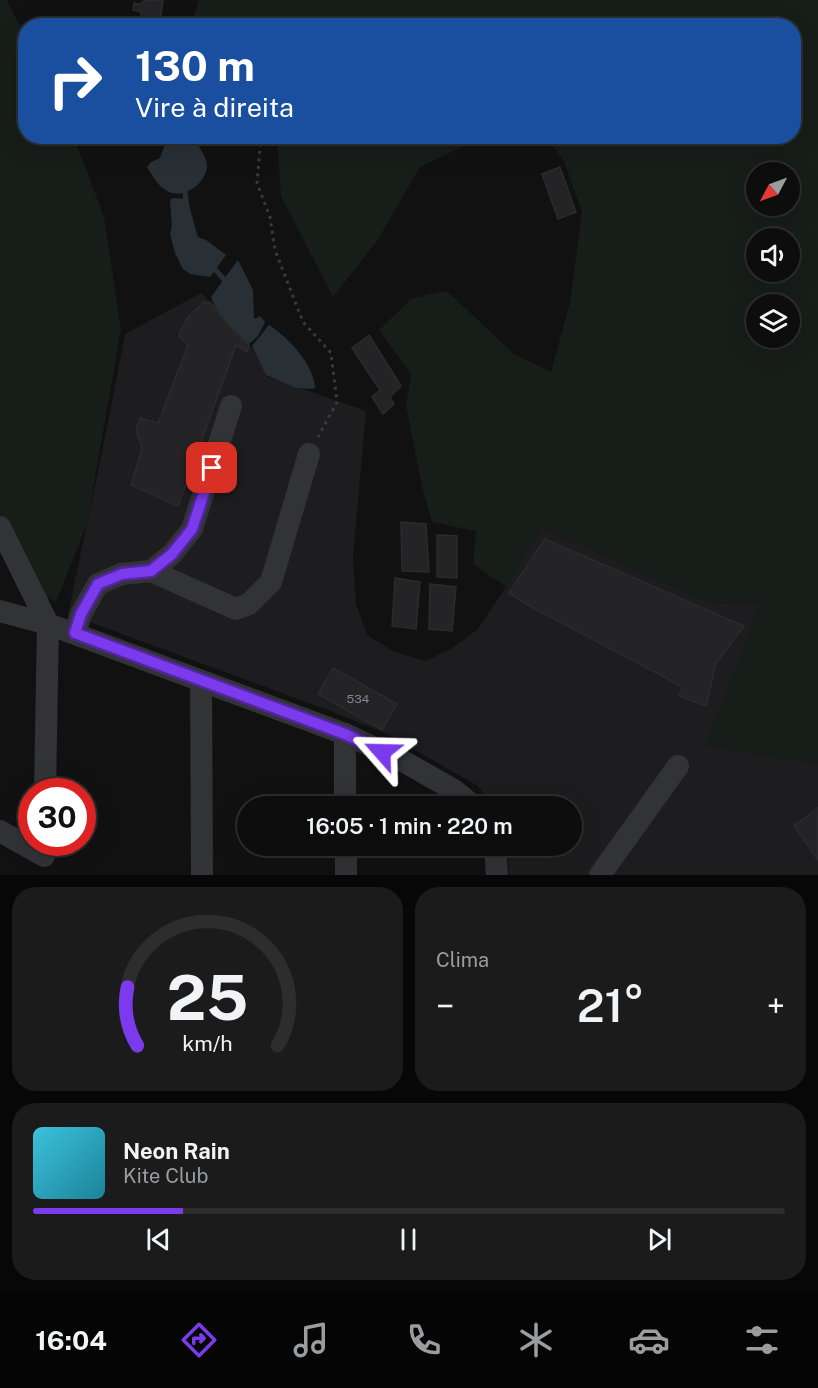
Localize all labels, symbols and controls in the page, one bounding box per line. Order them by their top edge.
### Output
text: 130 m [135,41,255,90]
icon: right [36,42,114,120]
text: Vire à direita [135,91,294,123]
north arrow [746,162,800,216]
map controls [746,162,800,348]
button: sound [746,228,800,282]
button: layers [746,294,800,348]
pin [186,442,237,493]
icon: arrive [195,451,228,484]
house number: 534 [347,692,370,706]
position arrow [350,720,414,784]
speed limit sign: 30 [18,778,96,856]
text: 16:05 · 1 min · 220 m [306,813,513,839]
text: Clima [436,948,489,972]
text: 25 [167,961,248,1034]
text: 21° [577,979,644,1032]
text: − [436,987,454,1025]
text: + [767,987,785,1025]
text: km/h [182,1031,233,1056]
text: Neon Rain [123,1138,230,1164]
text: Kite Club [123,1164,208,1188]
icon: previous [142,1223,175,1256]
icon: pause [392,1223,425,1256]
icon: next [643,1223,676,1256]
icon: directions [178,1319,220,1361]
icon: music [290,1319,332,1361]
icon: phone [403,1319,445,1361]
icon: climate [515,1319,557,1361]
icon: car [628,1319,670,1361]
icon: filters [741,1319,783,1361]
text: 16:04 [35,1324,107,1356]

